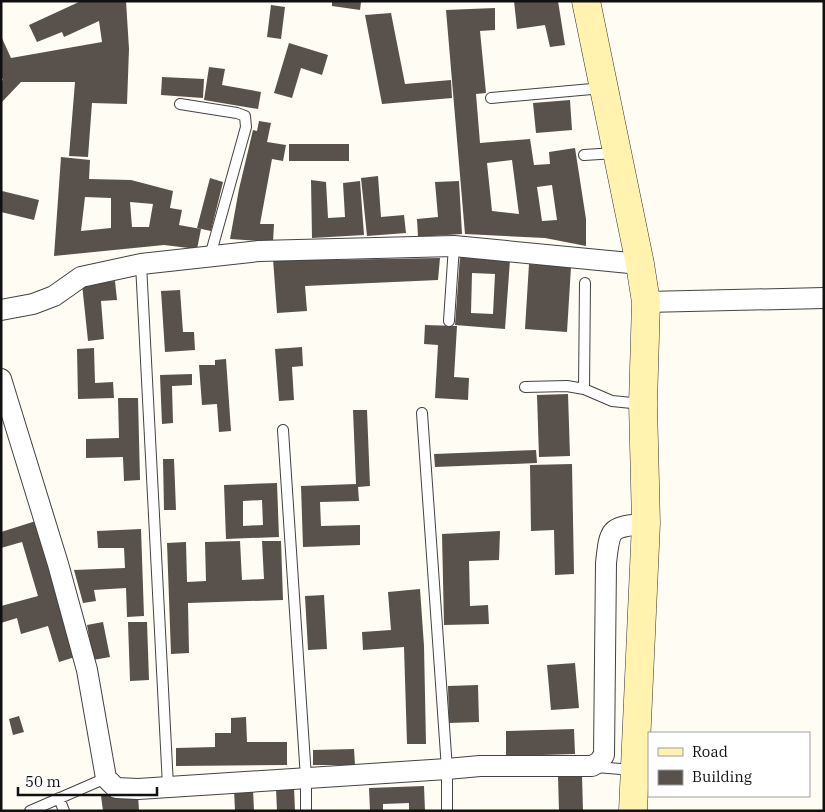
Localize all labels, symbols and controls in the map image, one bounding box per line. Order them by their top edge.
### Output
legend [648,732,810,797]
text: Road [692,742,728,761]
scale bar [18,764,156,796]
text: Building [692,767,752,786]
text: 50 m [25,772,61,791]

